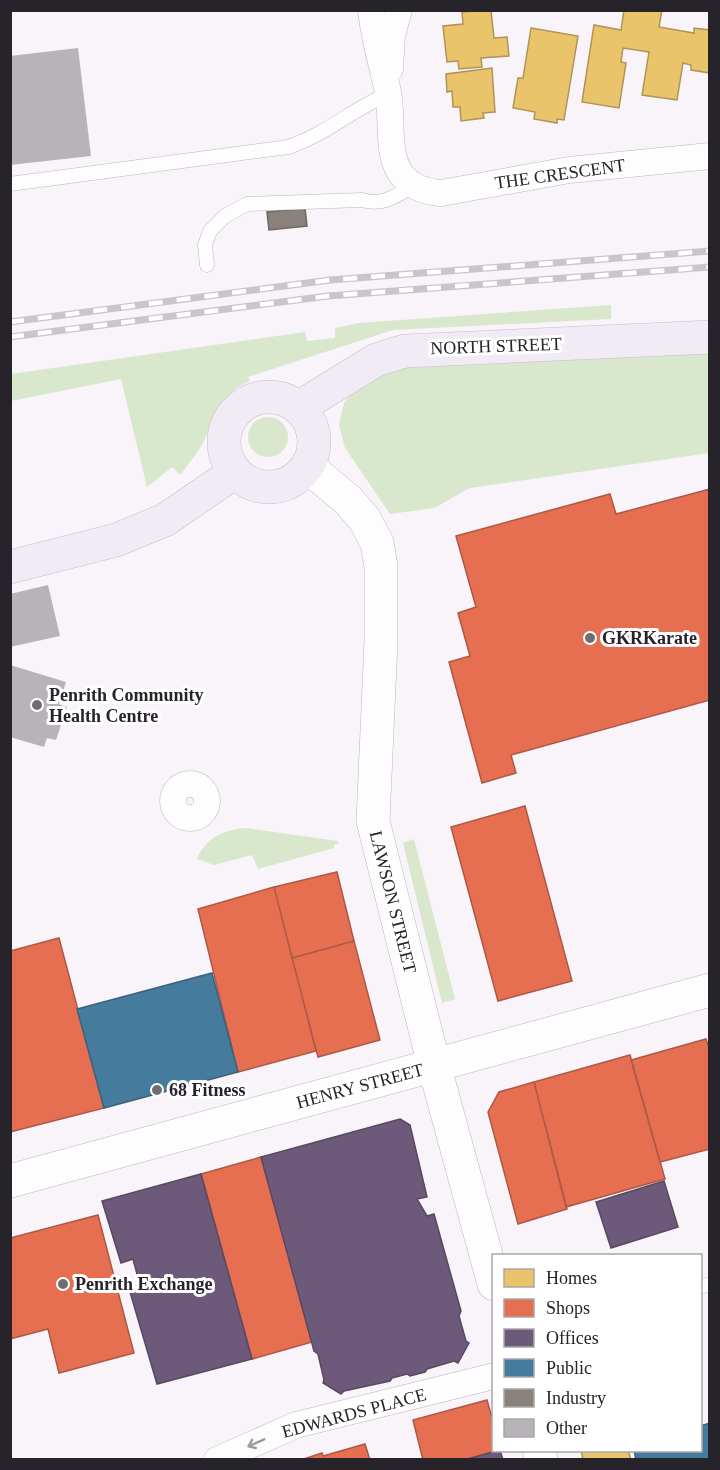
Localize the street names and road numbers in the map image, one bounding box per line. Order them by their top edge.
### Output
street label: THE CRESCENT [493,155,627,193]
street label: NORTH STREET [430,334,562,358]
street label: LAWSON STREET [366,829,420,975]
street label: HENRY STREET [294,1059,426,1113]
street label: EDWARDS PLACE [280,1384,428,1442]

